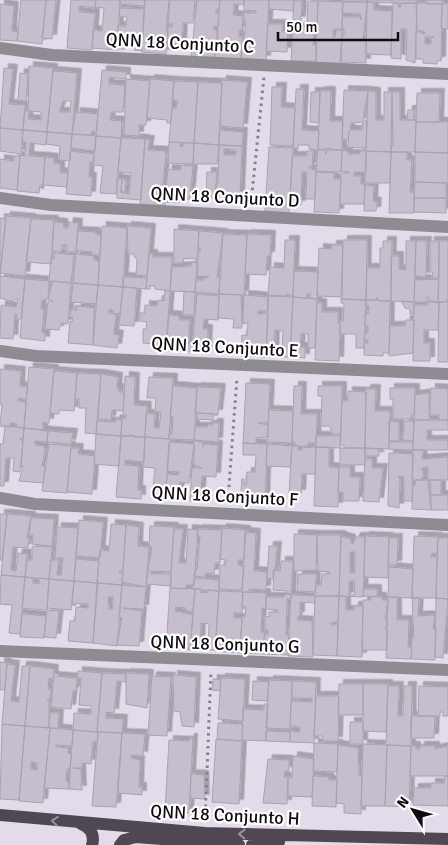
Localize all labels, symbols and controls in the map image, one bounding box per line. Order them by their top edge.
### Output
scale bar [278,10,398,42]
text: 50 m [286,18,317,36]
street label: QNN 18 Conjunto C [105,28,255,58]
street label: QNN 18 Conjunto D [150,182,300,212]
street label: QNN 18 Conjunto E [151,332,299,362]
street label: QNN 18 Conjunto F [151,481,299,511]
street label: QNN 18 Conjunto G [150,630,300,658]
north arrow [388,785,438,835]
text: N [393,793,413,811]
street label: QNN 18 Conjunto H [150,800,300,830]
one-way arrow [51,816,59,827]
one-way arrow [238,829,246,840]

